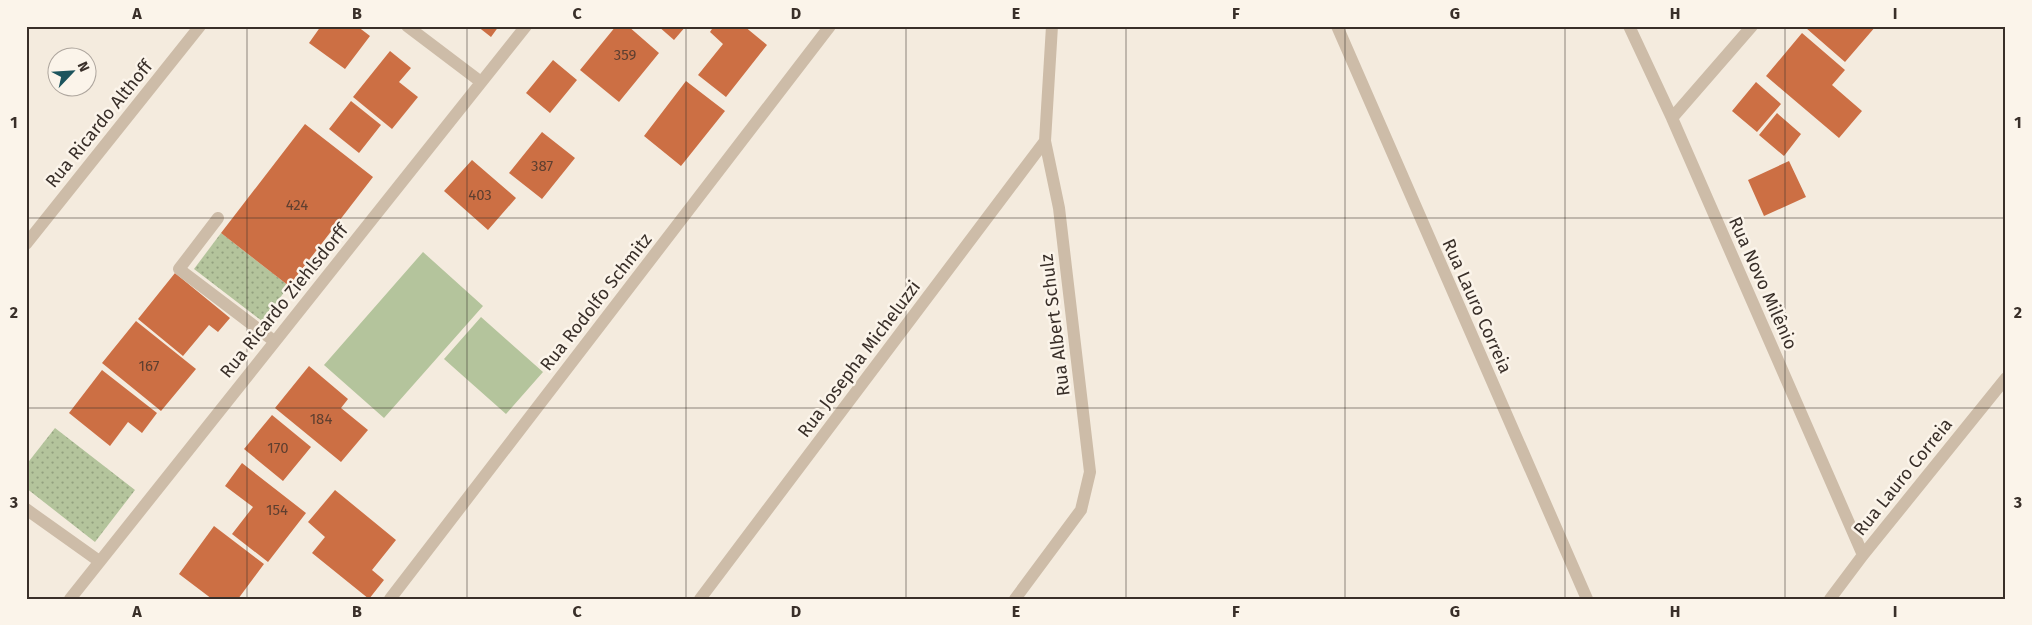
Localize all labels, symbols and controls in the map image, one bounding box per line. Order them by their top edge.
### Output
text: A [131,4,142,23]
text: B [352,4,362,23]
text: C [572,4,582,23]
text: D [791,4,801,23]
text: E [1012,4,1020,23]
text: F [1232,4,1240,23]
text: G [1450,4,1460,23]
text: H [1670,4,1680,23]
text: I [1893,4,1897,23]
house number: 359 [614,46,636,64]
north arrow [48,48,98,98]
street label: Rua Ricardo Althoff [41,54,158,192]
text: N [74,59,93,75]
text: 1 [10,113,18,132]
text: 1 [2014,113,2022,132]
house number: 387 [531,157,553,175]
house number: 403 [468,186,492,204]
house number: 424 [286,196,308,214]
street label: Rua Novo Milênio [1724,213,1802,353]
street label: Rua Ricardo Ziehlsdorff [215,218,354,382]
street label: Rua Rodolfo Schmitz [535,229,657,375]
street label: Rua Lauro Correia [1437,235,1517,377]
street label: Rua Albert Schulz [1035,253,1075,397]
street label: Rua Josepha Micheluzzi [793,276,925,442]
text: 2 [10,303,18,322]
text: 2 [2014,303,2022,322]
house number: 167 [139,357,160,375]
house number: 184 [310,410,332,428]
street label: Rua Lauro Correia [1849,414,1957,540]
house number: 170 [267,439,289,457]
text: 3 [9,493,18,512]
text: 3 [2013,493,2022,512]
house number: 154 [266,501,288,519]
text: A [131,602,142,621]
text: B [352,602,362,621]
text: C [572,602,582,621]
text: D [791,602,801,621]
text: E [1012,602,1020,621]
text: F [1232,602,1240,621]
text: G [1450,602,1460,621]
text: H [1670,602,1680,621]
text: I [1893,602,1897,621]

